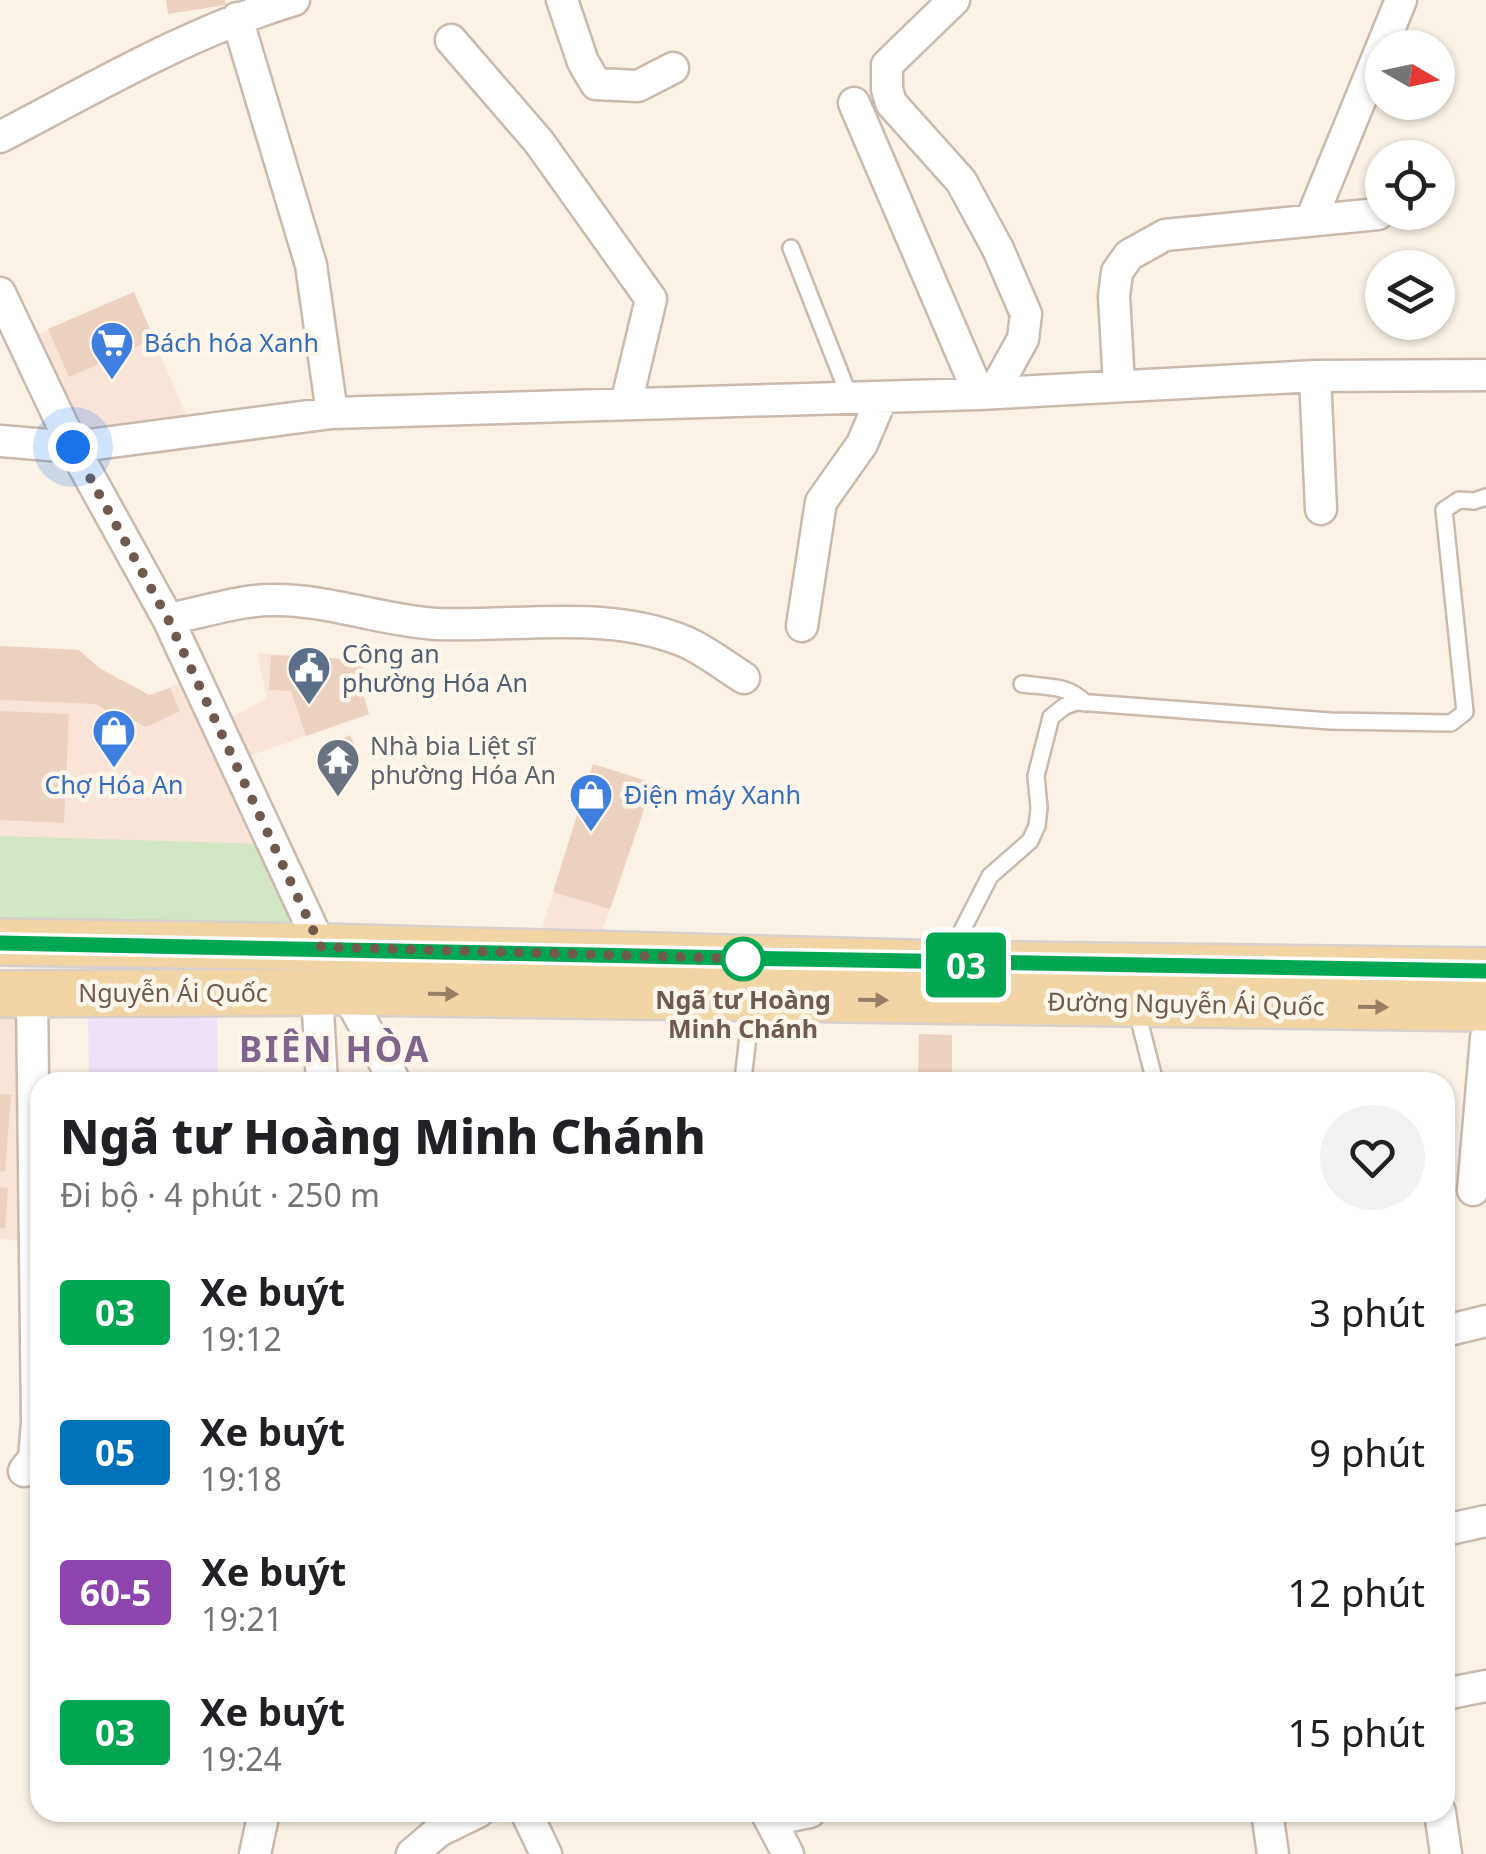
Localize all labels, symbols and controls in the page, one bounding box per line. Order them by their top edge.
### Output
north arrow [1365,30,1455,120]
map controls [1365,30,1455,340]
button: locate [1365,140,1455,230]
button: layers [1365,250,1455,340]
supermarket icon: Bách hóa Xanh [89,320,135,381]
place label: Bách hóa Xanh [144,325,319,359]
your location [48,422,98,472]
place label: Công an phường Hóa An [342,636,528,699]
public building icon: Công an phường Hóa An [286,645,332,706]
shop icon: Chợ Hóa An [91,708,137,769]
place label: Nhà bia Liệt sĩ phường Hóa An [370,728,556,791]
temple icon: Nhà bia Liệt sĩ phường Hóa An [315,737,361,798]
place label: Chợ Hóa An [45,767,183,801]
shop icon: Điện máy Xanh [568,772,614,833]
place label: Điện máy Xanh [624,777,801,811]
line badge: 03 [921,932,1011,998]
marker: Ngã tư Hoàng Minh Chánh [722,938,764,980]
text: 03 [946,942,986,989]
street label: Nguyễn Ái Quốc [78,975,268,1009]
place label: Ngã tư Hoàng Minh Chánh [655,982,831,1045]
street label: Đường Nguyễn Ái Quốc [1047,984,1325,1022]
one-way arrow [428,986,460,1002]
one-way arrow [858,992,890,1008]
one-way arrow [1358,999,1390,1015]
district label: BIÊN HÒA [239,1025,431,1072]
text: Ngã tư Hoàng Minh Chánh [60,1103,706,1168]
button: heart [1320,1105,1425,1210]
text: Đi bộ · 4 phút · 250 m [60,1173,380,1216]
text: Xe buýt [200,1265,345,1317]
text: 3 phút [1309,1286,1425,1338]
text: 03 [95,1289,135,1336]
text: 19:12 [200,1317,282,1360]
text: Xe buýt [200,1405,345,1457]
text: 9 phút [1309,1426,1425,1478]
text: 05 [95,1429,135,1476]
text: 19:18 [200,1457,282,1500]
text: Xe buýt [201,1545,346,1597]
text: 12 phút [1288,1566,1425,1618]
text: 60-5 [80,1569,151,1616]
text: 19:21 [201,1597,283,1640]
text: Xe buýt [200,1685,345,1737]
text: 15 phút [1288,1706,1425,1758]
text: 03 [95,1709,135,1756]
text: 19:24 [200,1737,282,1780]

